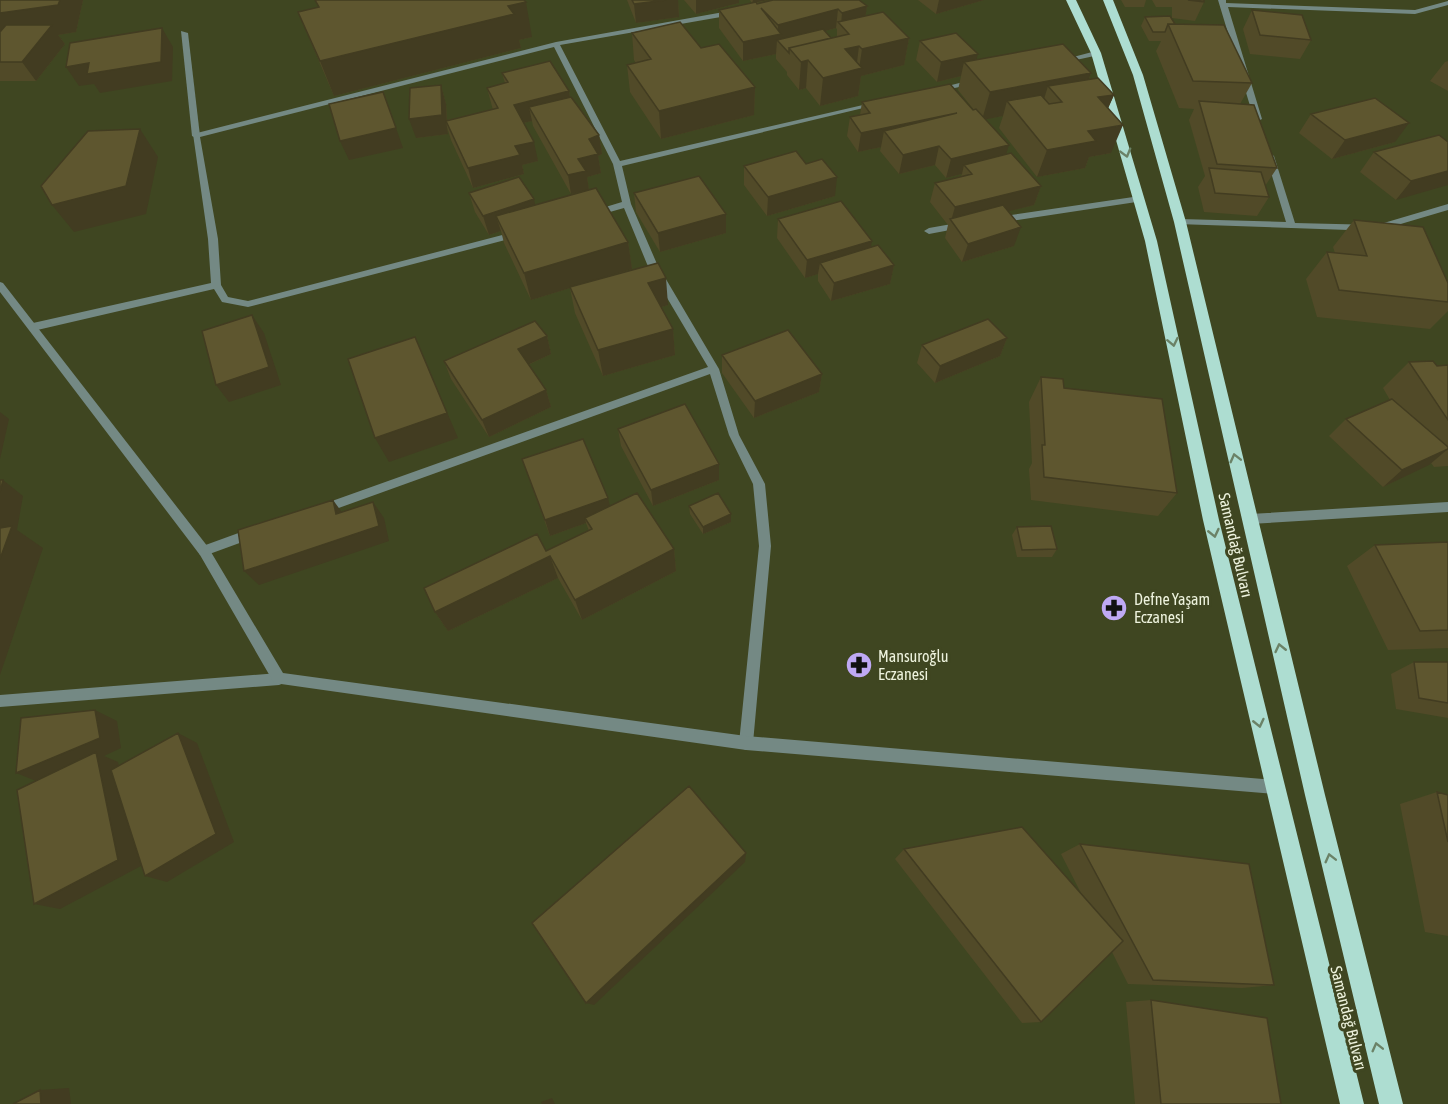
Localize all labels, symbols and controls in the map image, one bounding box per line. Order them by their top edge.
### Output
one-way arrow [1119,147,1131,158]
one-way arrow [1166,337,1179,347]
one-way arrow [1230,453,1243,463]
street label: Samandağ Bulvarı [1214,491,1257,599]
one-way arrow [1207,528,1220,538]
place label: Defne Yaşam Eczanesi [1134,590,1210,626]
pharmacy icon: Defne Yaşam Eczanesi [1099,593,1129,623]
one-way arrow [1275,643,1288,653]
place label: Mansuroğlu Eczanesi [878,647,948,683]
pharmacy icon: Mansuroğlu Eczanesi [844,650,874,680]
one-way arrow [1252,718,1265,728]
one-way arrow [1325,853,1338,863]
street label: Samandağ Bulvarı [1326,964,1371,1072]
one-way arrow [1371,1042,1384,1052]

